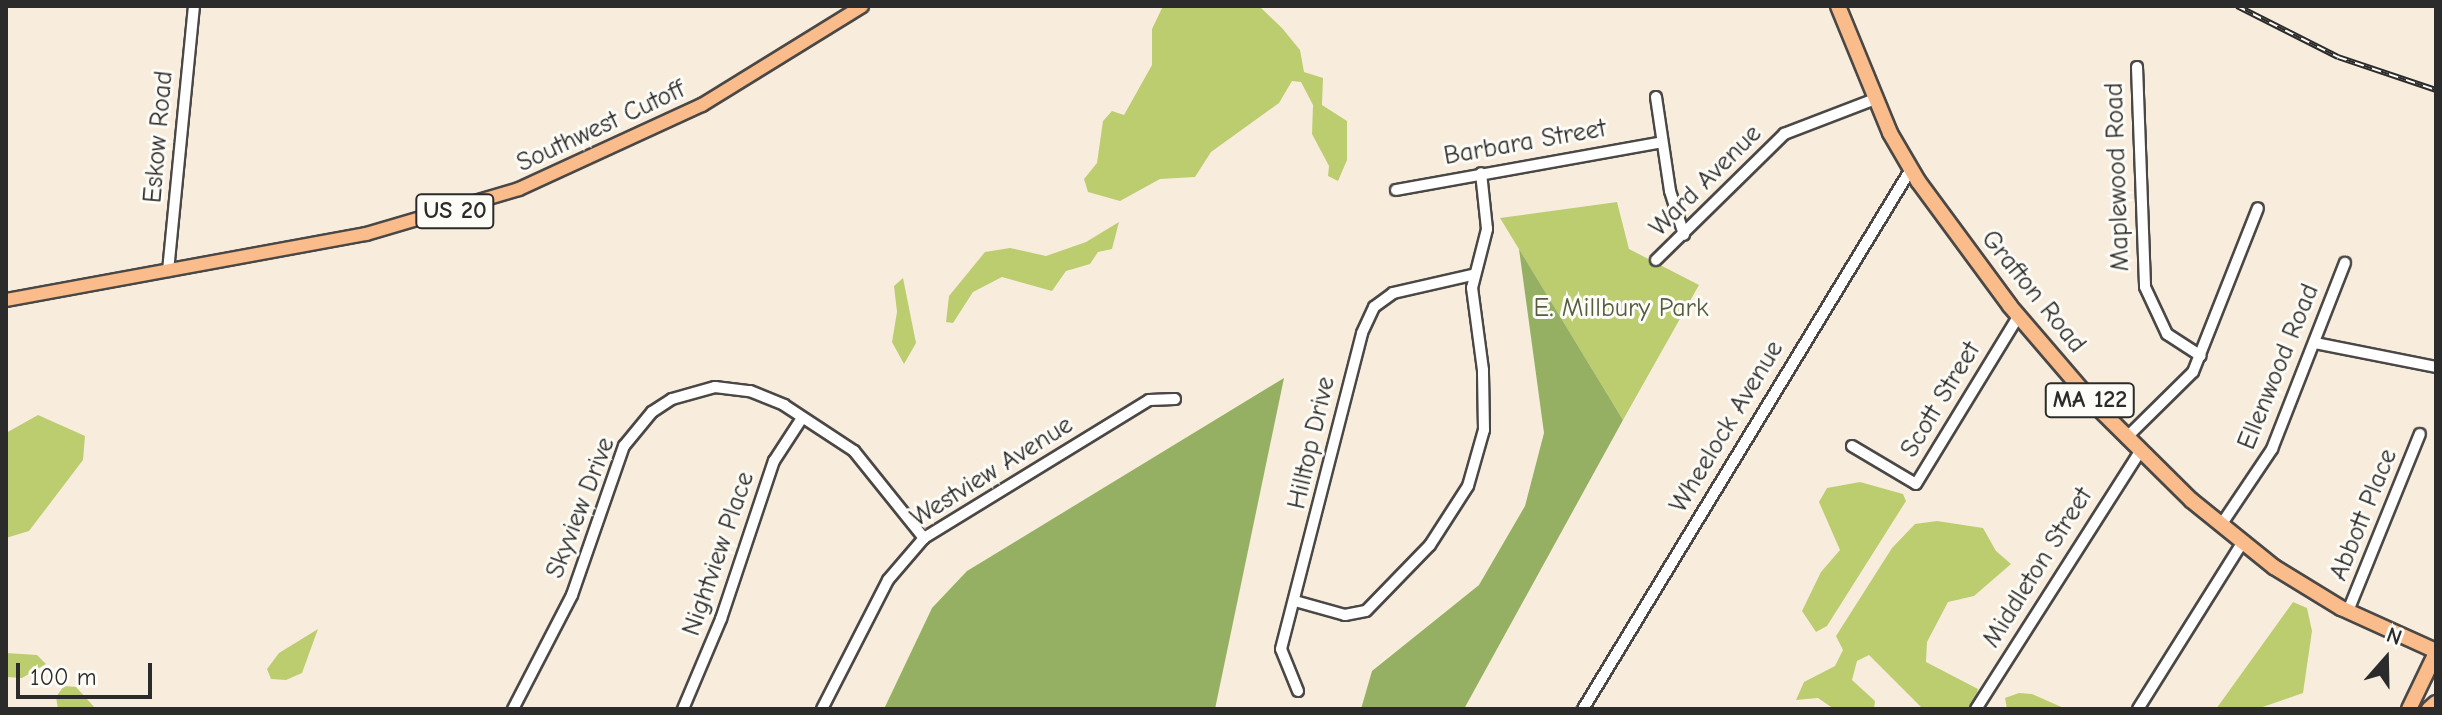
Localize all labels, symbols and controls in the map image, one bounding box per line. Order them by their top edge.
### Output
street label: Eskow Road [138,70,180,204]
street label: Southwest Cutoff [512,74,690,180]
street label: Maplewood Road [2099,82,2137,272]
street label: Barbara Street [1441,113,1609,173]
street label: Ward Avenue [1644,119,1768,243]
road number: US 20 [415,191,495,231]
street label: Grafton Road [1974,224,2092,360]
street label: Ellenwood Road [2232,280,2326,454]
park label: E. Millbury Park [1533,293,1709,325]
street label: Wheelock Avenue [1663,335,1791,519]
street label: Scott Street [1894,337,1988,463]
street label: Hilltop Drive [1282,374,1342,512]
road number: MA 122 [2044,380,2136,420]
street label: Westview Avenue [905,410,1079,534]
street label: Skyview Drive [540,433,622,583]
street label: Abbott Place [2323,445,2405,585]
street label: Nightview Place [676,468,762,640]
street label: Middleton Street [1976,482,2100,654]
north arrow [2346,619,2426,699]
text: N [2383,622,2405,651]
scale bar [20,647,156,697]
text: 100 m [30,663,97,691]

